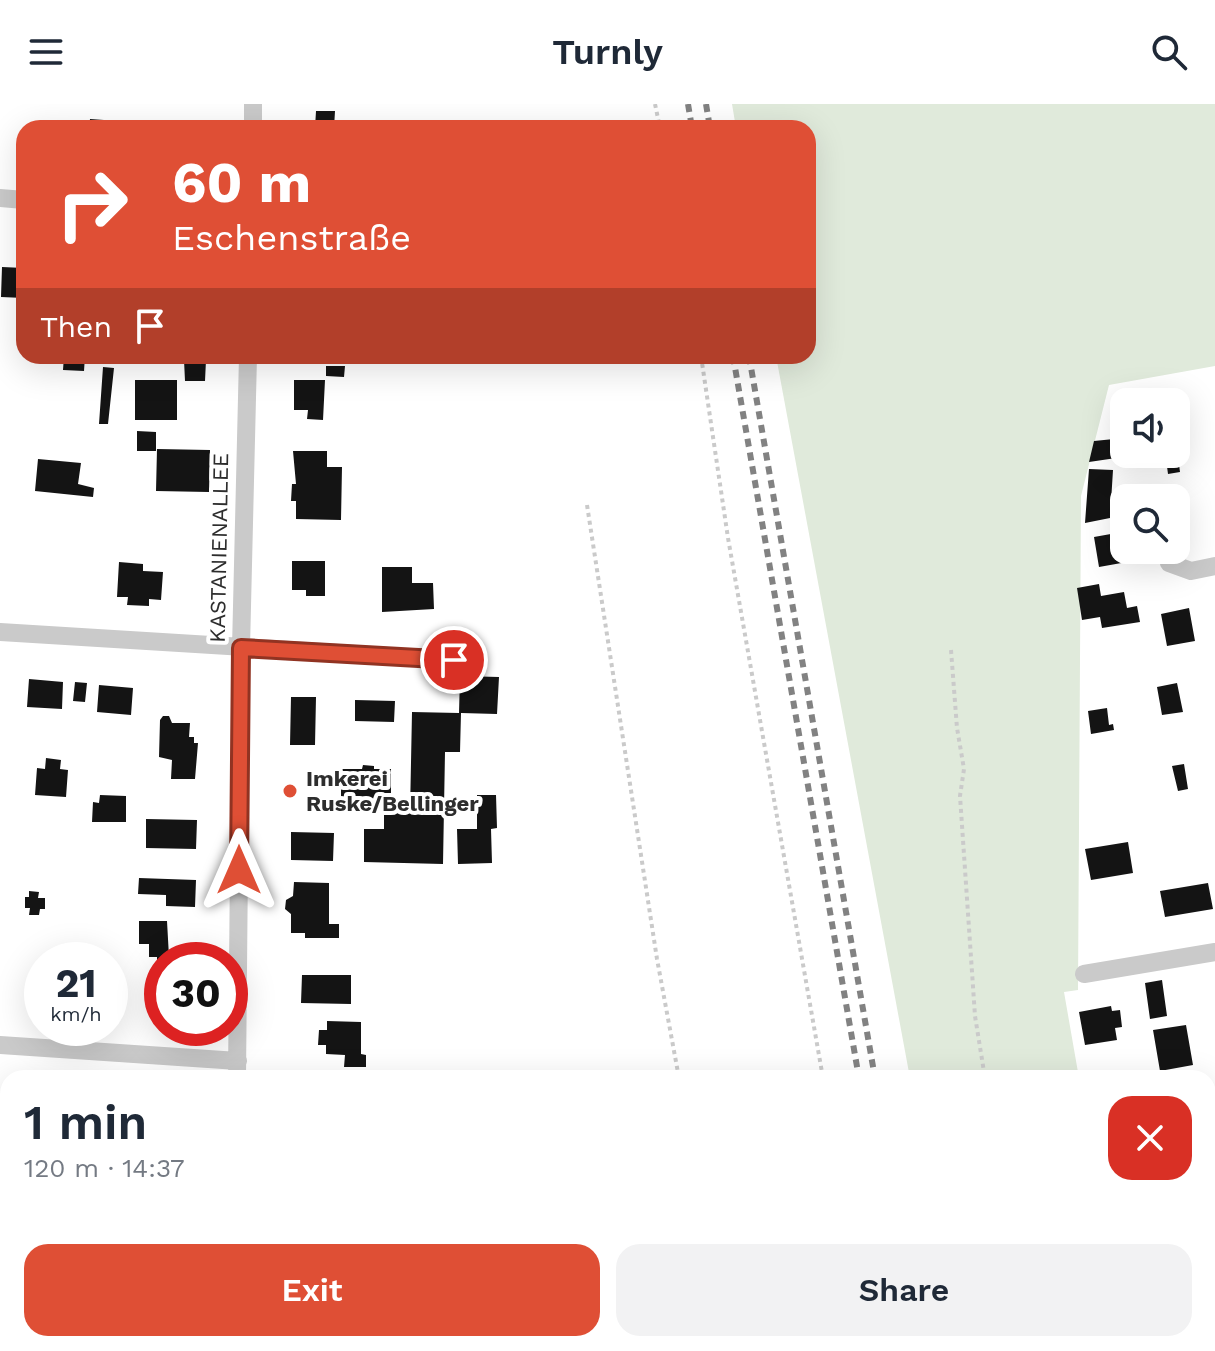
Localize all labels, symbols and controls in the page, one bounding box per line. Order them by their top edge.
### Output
icon: menu [24,30,68,74]
icon: search [1147,30,1191,74]
text: Turnly [552,31,663,73]
text: 60 m [172,150,311,216]
icon: right [40,152,144,256]
text: Eschenstraße [172,217,411,259]
icon: arrive [128,304,172,348]
text: Then [40,309,112,344]
map controls [1110,388,1190,564]
button: sound [1110,388,1190,468]
street label: KASTANIENALLEE [205,453,233,643]
button: search [1110,484,1190,564]
pin [420,626,488,694]
icon: arrive [432,638,476,682]
place label: Imkerei Ruske/Bellinger [306,766,479,816]
marker: Imkerei Ruske/Bellinger [281,782,299,800]
position arrow [197,828,281,912]
speed limit sign: 30 [144,942,248,1046]
text: 21 [55,960,97,1007]
text: km/h [50,1002,102,1026]
text: 1 min [24,1094,147,1151]
button: close [1108,1096,1192,1180]
text: 120 m · 14:37 [24,1153,185,1183]
button: Exit [24,1244,600,1336]
button: Share [616,1244,1192,1336]

